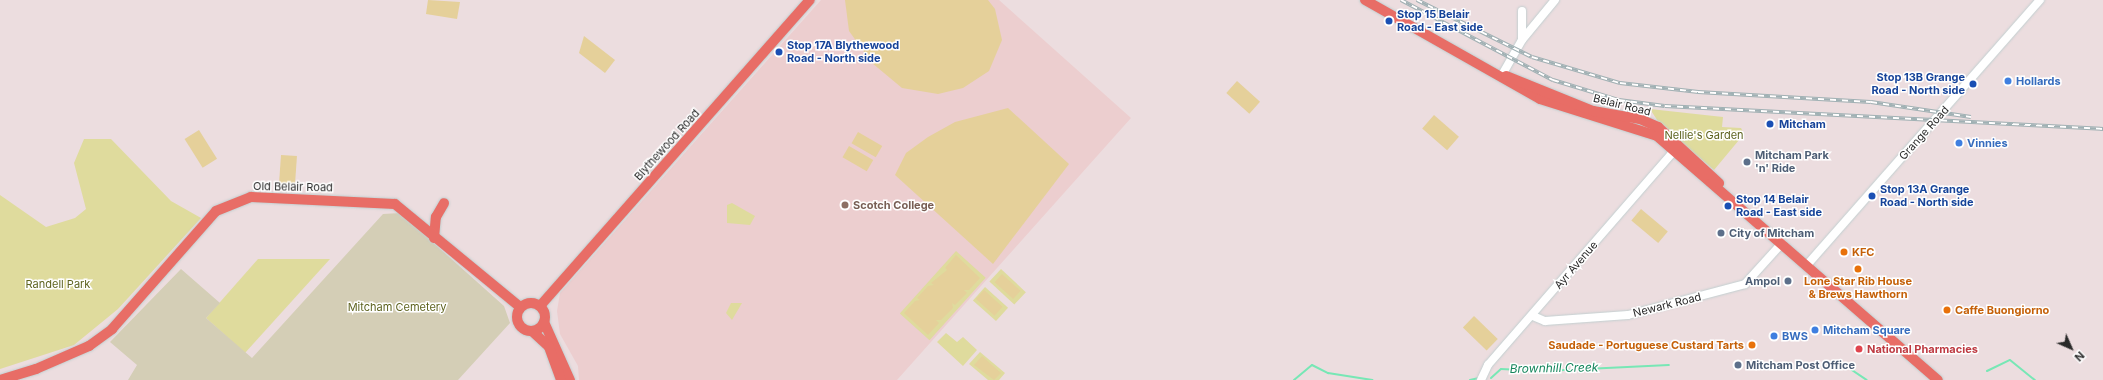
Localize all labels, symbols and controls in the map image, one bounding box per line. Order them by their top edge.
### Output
place label: Stop 15 Belair Road - East side [1397,8,1483,34]
marker: Stop 15 Belair Road - East side [1384,16,1394,26]
place label: Stop 17A Blythewood Road - North side [787,39,899,65]
marker: Stop 17A Blythewood Road - North side [774,47,784,57]
place label: Stop 13B Grange Road - North side [1871,71,1965,97]
place label: Hollards [2016,74,2061,88]
marker: Hollards [2003,76,2013,86]
marker: Stop 13B Grange Road - North side [1968,79,1978,89]
street label: Belair Road [1592,91,1652,119]
street label: Grange Road [1896,103,1952,163]
street label: Blythewood Road [632,107,702,183]
place label: Mitcham [1779,117,1826,131]
marker: Mitcham [1764,118,1776,130]
park label: Nellie's Garden [1664,128,1744,142]
place label: Vinnies [1967,136,2008,150]
marker: Vinnies [1954,138,1964,148]
place label: Mitcham Park 'n' Ride [1755,149,1829,175]
marker: Mitcham Park 'n' Ride [1742,157,1752,167]
street label: Old Belair Road [253,180,333,194]
place label: Stop 13A Grange Road - North side [1880,183,1974,209]
marker: Stop 13A Grange Road - North side [1867,191,1877,201]
place label: Stop 14 Belair Road - East side [1736,193,1822,219]
place label: Scotch College [853,198,934,212]
marker: Scotch College [840,200,850,210]
marker: Stop 14 Belair Road - East side [1723,201,1733,211]
place label: City of Mitcham [1729,226,1814,240]
marker: City of Mitcham [1716,228,1726,238]
street label: Ayr Avenue [1552,238,1600,292]
place label: KFC [1852,245,1875,259]
marker: KFC [1839,247,1849,257]
marker: Lone Star Rib House & Brews Hawthorn [1853,264,1863,274]
place label: Ampol [1745,274,1780,288]
place label: Lone Star Rib House & Brews Hawthorn [1804,275,1912,301]
marker: Ampol [1783,276,1793,286]
park label: Randell Park [26,277,90,291]
street label: Newark Road [1632,290,1702,320]
park label: Mitcham Cemetery [348,300,446,314]
place label: Caffe Buongiorno [1955,303,2049,317]
marker: Caffe Buongiorno [1942,305,1952,315]
place label: Mitcham Square [1823,323,1911,337]
marker: Mitcham Square [1810,325,1820,335]
north arrow [2051,328,2091,368]
place label: BWS [1782,329,1808,343]
marker: BWS [1769,331,1779,341]
place label: Saudade - Portuguese Custard Tarts [1548,338,1744,352]
marker: Saudade - Portuguese Custard Tarts [1747,340,1757,350]
place label: National Pharmacies [1867,342,1978,356]
marker: National Pharmacies [1854,344,1864,354]
text: N [2072,349,2087,364]
place label: Mitcham Post Office [1746,358,1855,372]
water label: Brownhill Creek [1509,360,1599,376]
marker: Mitcham Post Office [1733,360,1743,370]

